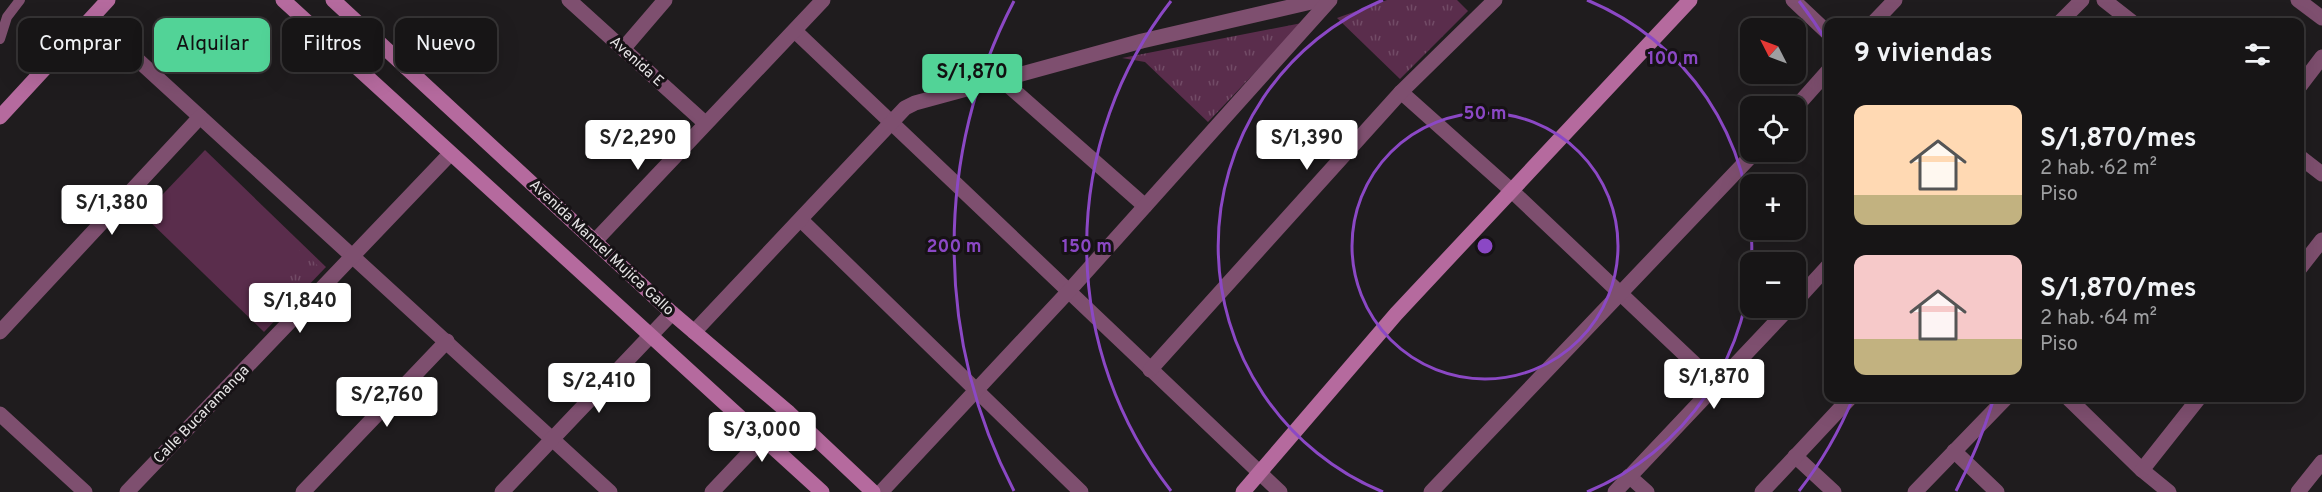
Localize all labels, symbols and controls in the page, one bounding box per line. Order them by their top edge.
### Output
chip: Comprar [18,18,142,72]
chip: Alquilar [154,18,270,72]
chip: Filtros [282,18,383,72]
chip: Nuevo [395,18,497,72]
north arrow [1740,18,1806,84]
map controls [1740,18,1806,318]
street label: Avenida E [605,33,667,91]
text: 9 viviendas [1854,38,1993,71]
icon: filters [2241,38,2274,71]
text: 100 m [1647,48,1699,71]
pin: S/1,870 [917,54,1027,105]
text: S/1,870 [936,60,1008,86]
button: locate [1740,96,1806,162]
text: 50 m [1463,103,1507,126]
pin: S/2,290 [583,120,693,171]
pin: S/1,390 [1252,120,1362,171]
text: S/1,870/mes [2040,123,2197,156]
text: S/2,290 [599,126,677,152]
text: S/1,390 [1270,126,1344,152]
icon: home [1902,129,1974,201]
text: 2 hab. · 62 m² [2040,156,2157,182]
button: + [1740,174,1806,240]
street label: Avenida Manuel Mujica Gallo [525,176,677,320]
text: Piso [2040,182,2078,208]
pin: S/1,380 [57,185,167,236]
text: S/1,380 [76,191,148,217]
text: 200 m [926,236,982,259]
text: 150 m [1062,236,1112,259]
centre of rings [1475,236,1495,256]
button: − [1740,252,1806,318]
text: S/1,870/mes [2040,273,2197,306]
icon: home [1902,279,1974,351]
pin: S/1,840 [245,283,355,334]
text: S/1,840 [263,289,337,315]
text: 2 hab. · 64 m² [2040,306,2157,332]
text: Piso [2040,332,2078,358]
pin: S/1,870 [1659,359,1769,410]
street label: Calle Bucaramanga [150,362,254,469]
pin: S/2,410 [544,363,654,414]
text: S/1,870 [1678,365,1750,391]
text: S/2,410 [562,369,636,395]
pin: S/2,760 [332,377,442,428]
text: S/2,760 [350,383,424,409]
pin: S/3,000 [707,412,817,463]
text: S/3,000 [723,418,801,444]

